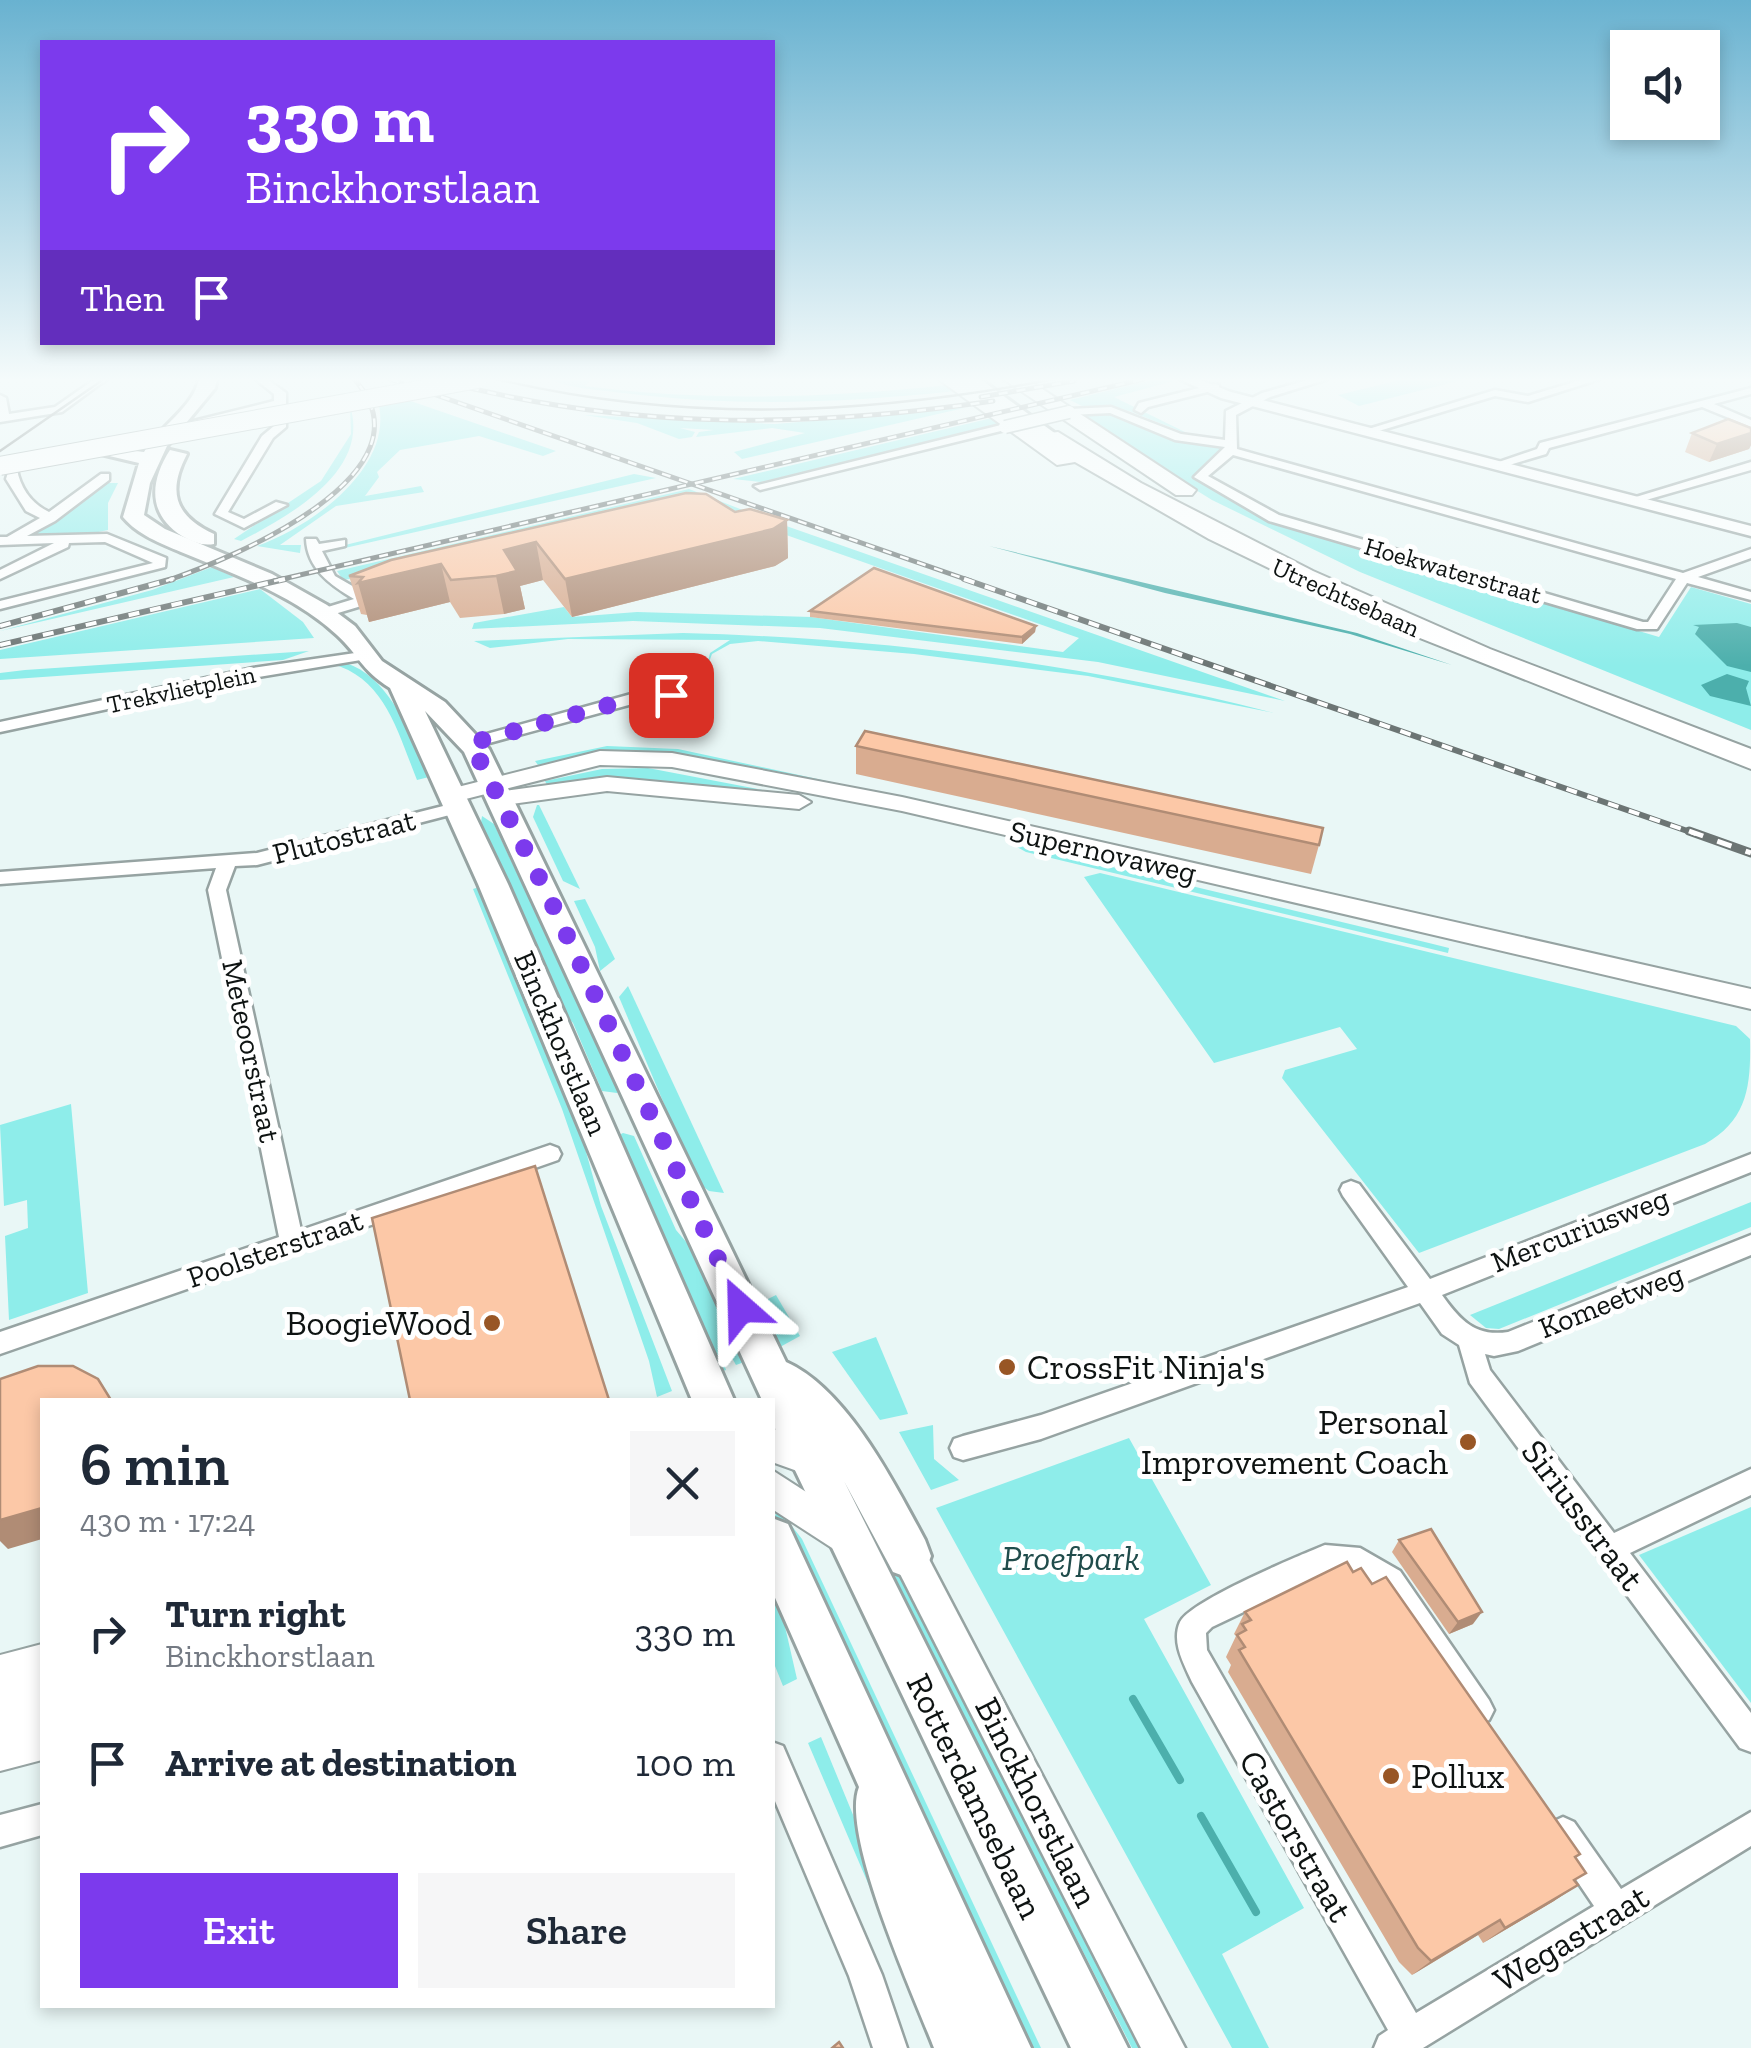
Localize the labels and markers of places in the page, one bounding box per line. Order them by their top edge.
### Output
pin [629,653,714,738]
place label: BoogieWood [285,1302,472,1344]
marker: BoogieWood [481,1312,503,1334]
place label: CrossFit Ninja's [1027,1346,1265,1388]
marker: CrossFit Ninja's [996,1356,1018,1378]
place label: Personal Improvement Coach [1141,1401,1448,1483]
marker: Personal Improvement Coach [1457,1431,1479,1453]
place label: Pollux [1411,1755,1505,1797]
marker: Pollux [1380,1765,1402,1787]

